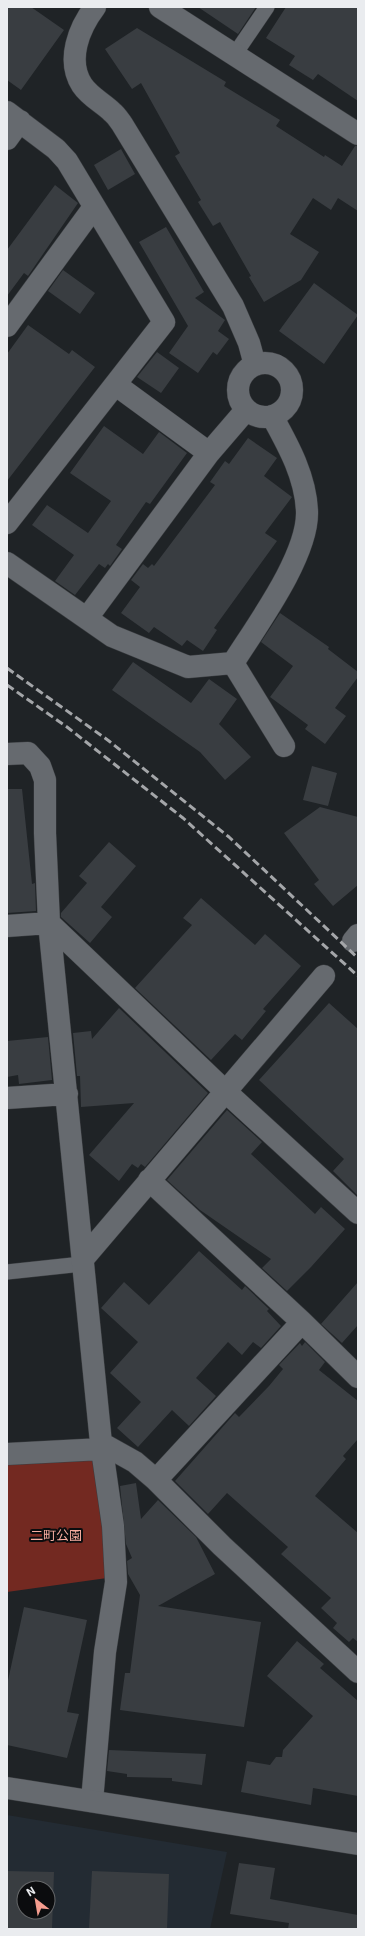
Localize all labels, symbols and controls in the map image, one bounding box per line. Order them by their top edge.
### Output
park label: 二町公園 [30,1528,82,1543]
north arrow [16,1880,56,1920]
text: N [24,1884,38,1899]

